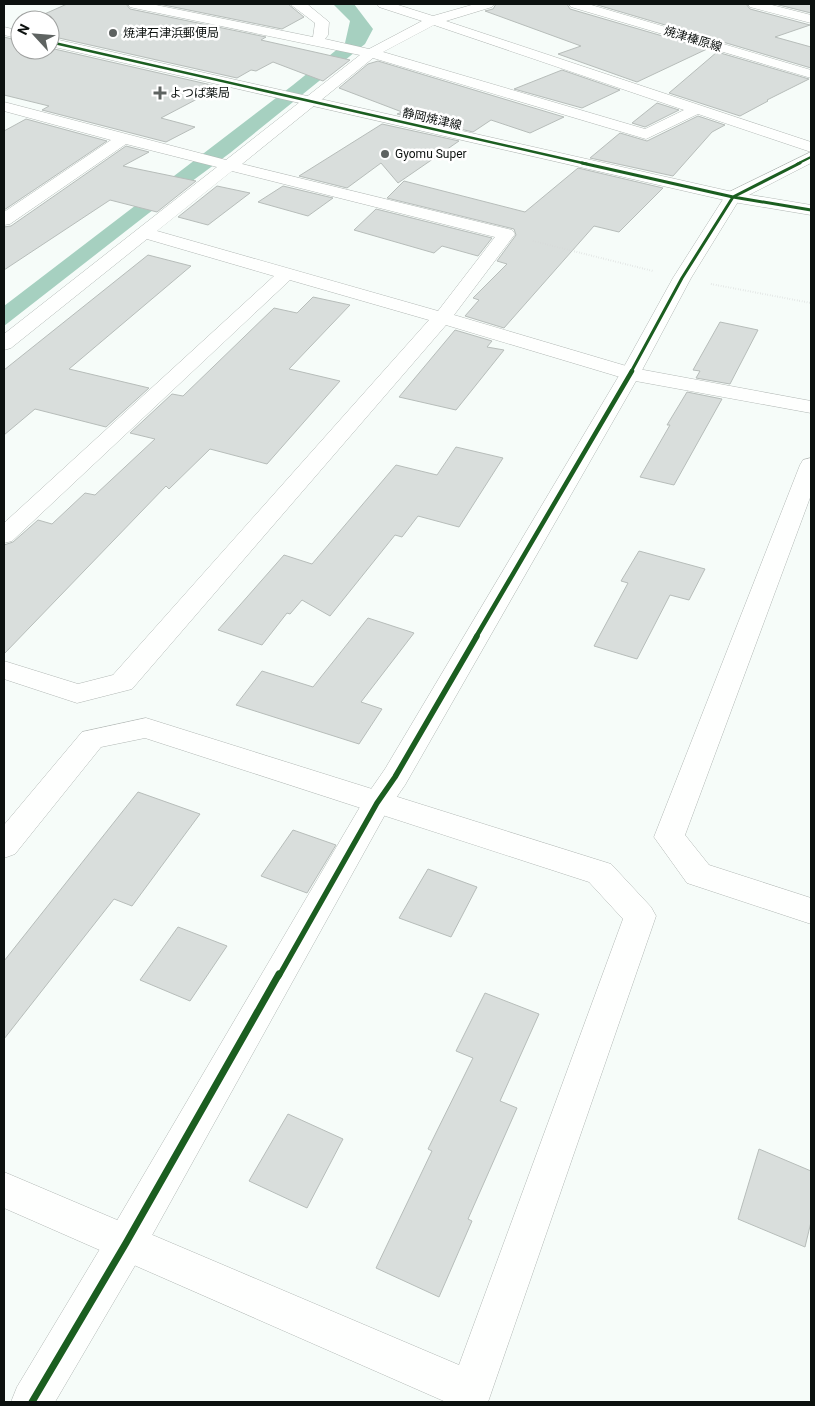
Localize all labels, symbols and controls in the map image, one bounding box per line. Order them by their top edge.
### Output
north arrow [10,10,60,60]
text: N [14,21,33,37]
street label: 焼津榛原線 [662,24,724,54]
place label: 焼津石津浜郵便局 [123,26,219,40]
marker: 焼津石津浜郵便局 [107,27,119,39]
place label: よつば薬局 [170,86,230,100]
marker: よつば薬局 [154,87,166,99]
street label: 静岡焼津線 [401,105,463,133]
place label: Gyomu Super [395,147,467,161]
marker: Gyomu Super [379,148,391,160]

